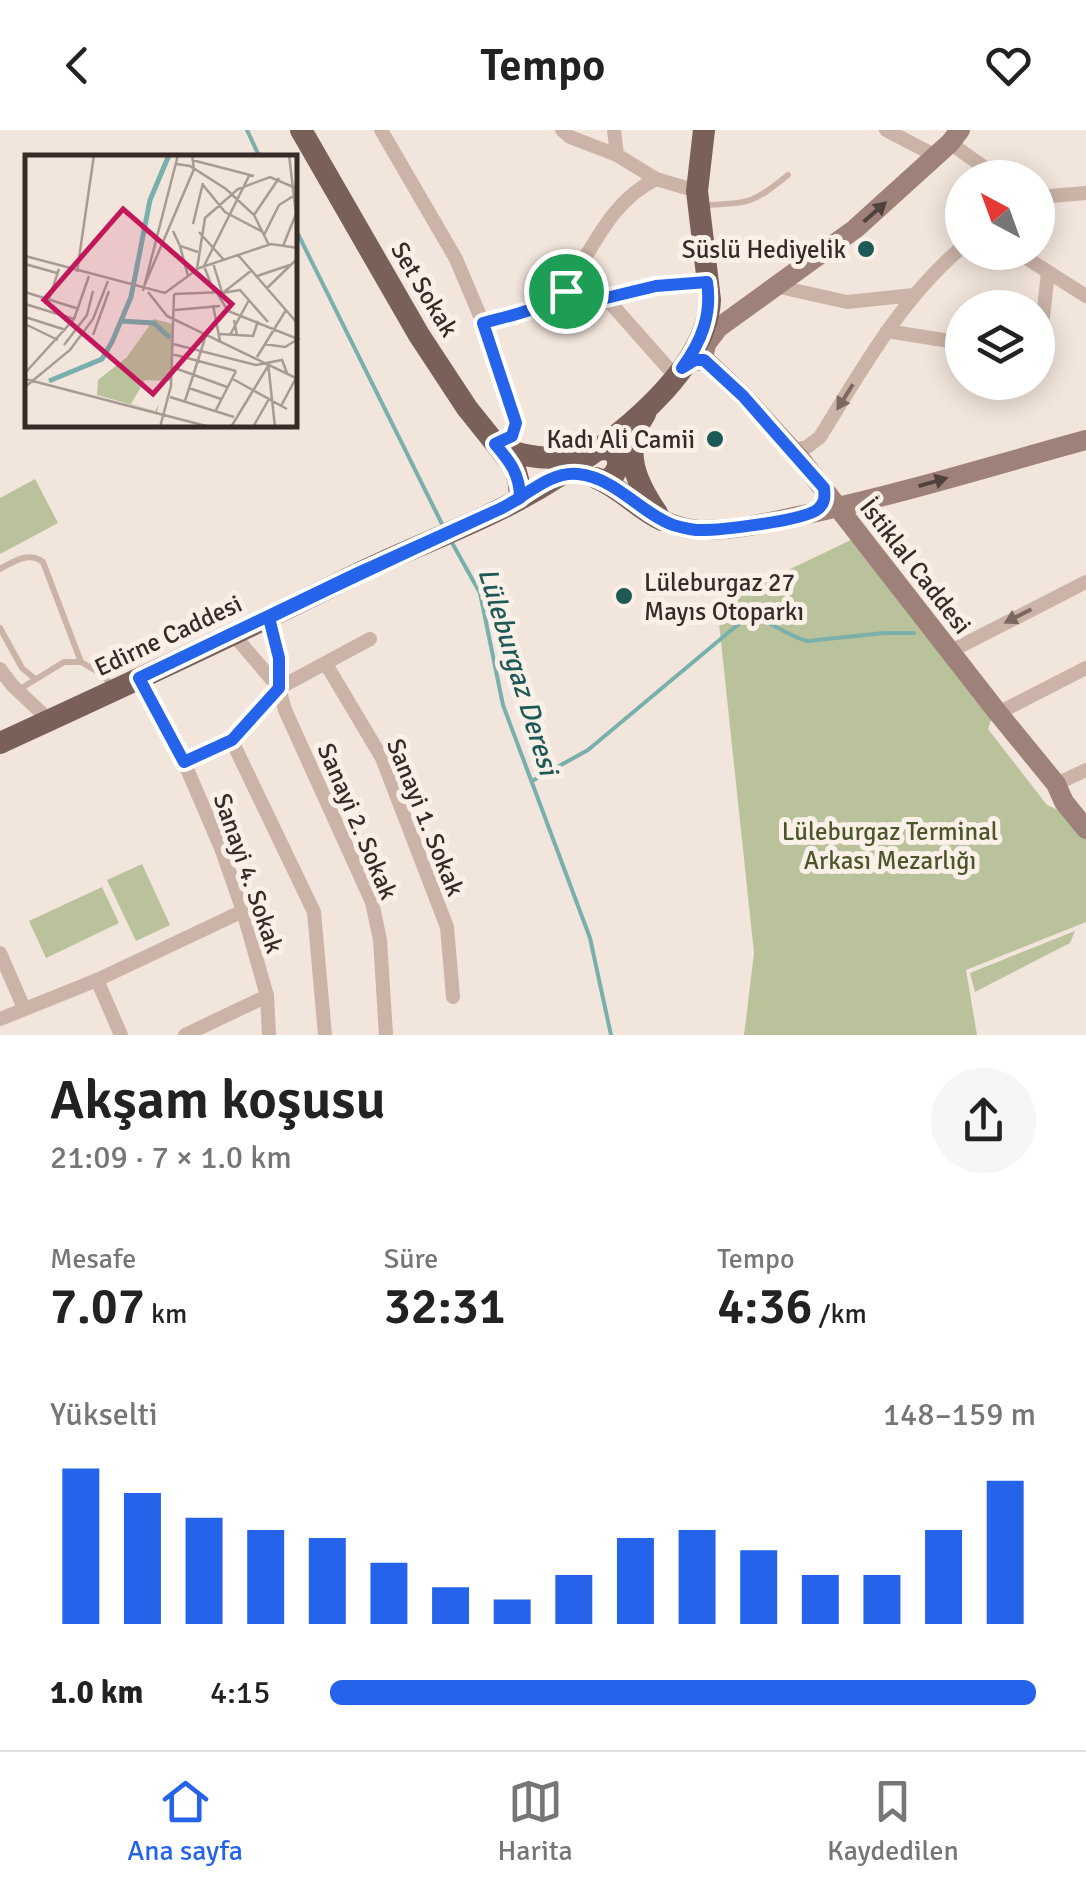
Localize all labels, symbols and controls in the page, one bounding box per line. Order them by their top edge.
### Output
icon: back [50,38,105,93]
text: Tempo [481,38,605,93]
icon: heart [981,38,1036,93]
inset map [25,155,298,428]
north arrow [945,160,1055,270]
map controls [945,160,1055,400]
one-way arrow [862,201,887,223]
place label: Süslü Hediyelik [682,234,846,265]
street label: Set Sokak [384,236,465,343]
marker: Süslü Hediyelik [855,238,877,260]
pin [524,249,609,334]
icon: arrive [539,264,594,319]
button: layers [945,290,1055,400]
one-way arrow [836,384,854,411]
place label: Kadı Ali Camii [546,424,695,455]
marker: Kadı Ali Camii [704,428,726,450]
one-way arrow [918,474,949,490]
street label: İstiklal Caddesi [853,492,978,640]
water label: Lüleburgaz Deresi [470,564,566,781]
place label: Lüleburgaz 27 Mayıs Otoparkı [644,567,804,627]
marker: Lüleburgaz 27 Mayıs Otoparkı [613,585,635,607]
street label: Edirne Caddesi [90,588,247,683]
one-way arrow [1004,607,1033,624]
street label: Sanayi 1. Sokak [380,734,471,901]
street label: Sanayi 2. Sokak [311,738,405,905]
street label: Sanayi 4. Sokak [207,789,291,958]
park label: Lüleburgaz Terminal Arkası Mezarlığı [782,816,998,876]
text: Akşam koşusu [50,1066,386,1134]
button: share [931,1068,1036,1173]
text: 21:09 · 7 × 1.0 km [50,1138,292,1177]
text: Mesafe [50,1242,136,1276]
text: Süre [384,1242,438,1276]
text: Tempo [717,1242,795,1276]
text: 7.07 [50,1276,145,1338]
text: 32:31 [384,1276,506,1338]
text: 4:36 [717,1276,812,1338]
text: km [145,1297,187,1331]
text: /km [812,1297,867,1331]
text: Yükselti [50,1395,158,1434]
text: 148–159 m [883,1395,1036,1434]
text: 1.0 km [50,1673,143,1712]
text: 4:15 [210,1673,270,1712]
tab: Ana sayfa [127,1774,243,1868]
tab: Harita [497,1774,573,1868]
tab: Kaydedilen [827,1774,959,1868]

